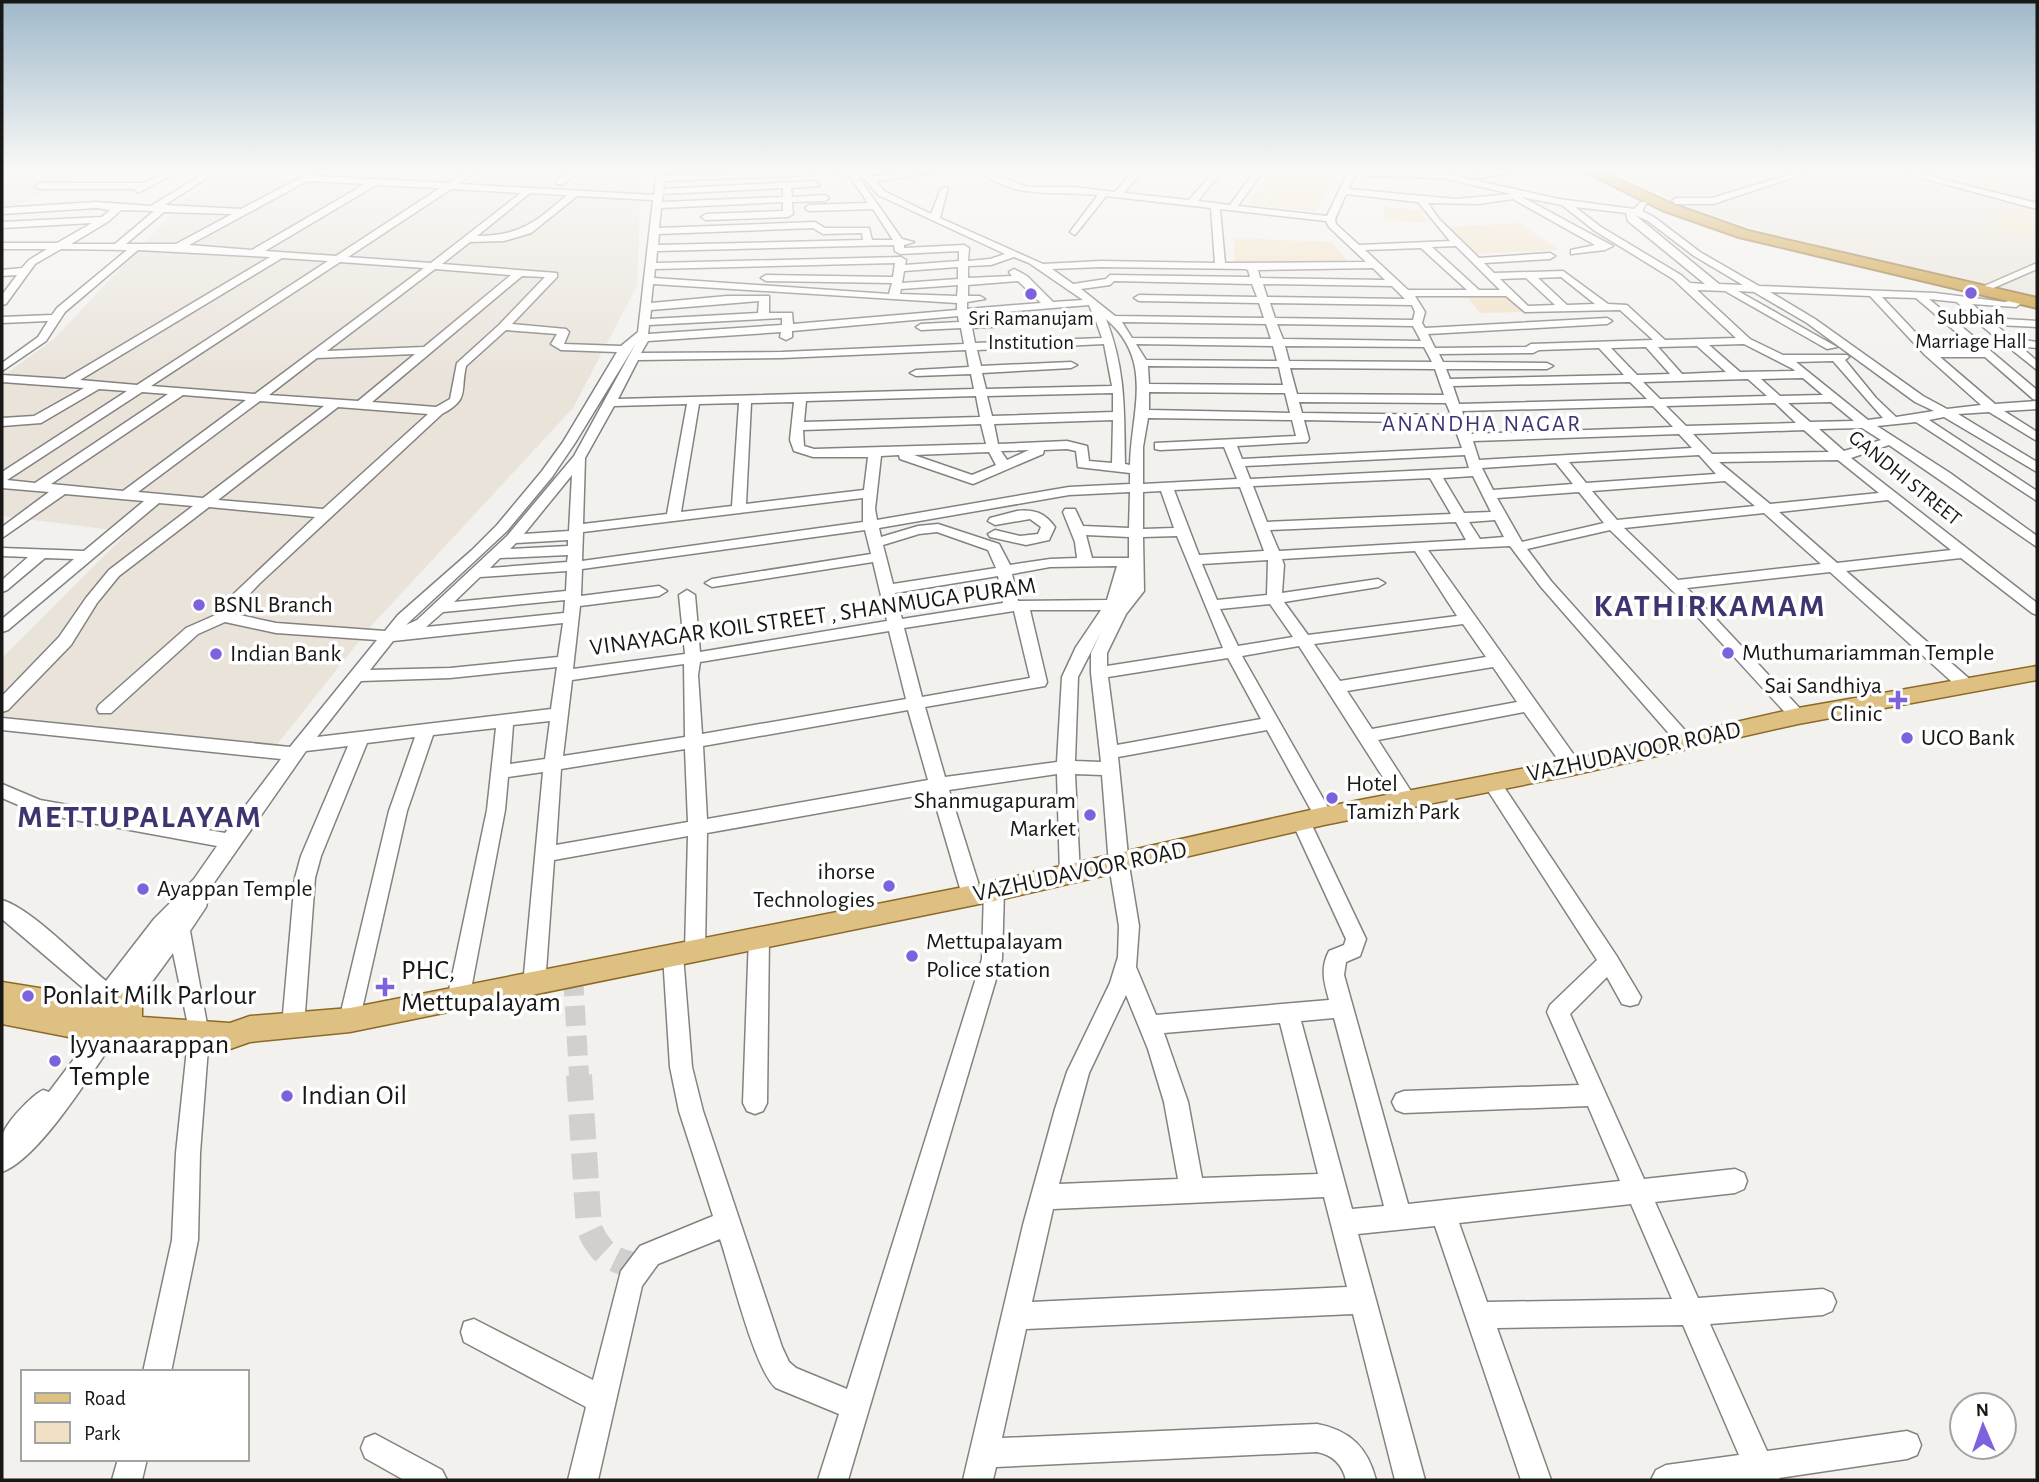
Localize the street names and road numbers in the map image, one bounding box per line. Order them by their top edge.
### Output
street label: GANDHI STREET [1845,426,1965,530]
street label: VINAYAGAR KOIL STREET , SHANMUGA PURAM [588,574,1038,660]
street label: VAZHUDAVOOR ROAD [1525,718,1743,786]
street label: VAZHUDAVOOR ROAD [971,838,1189,906]

